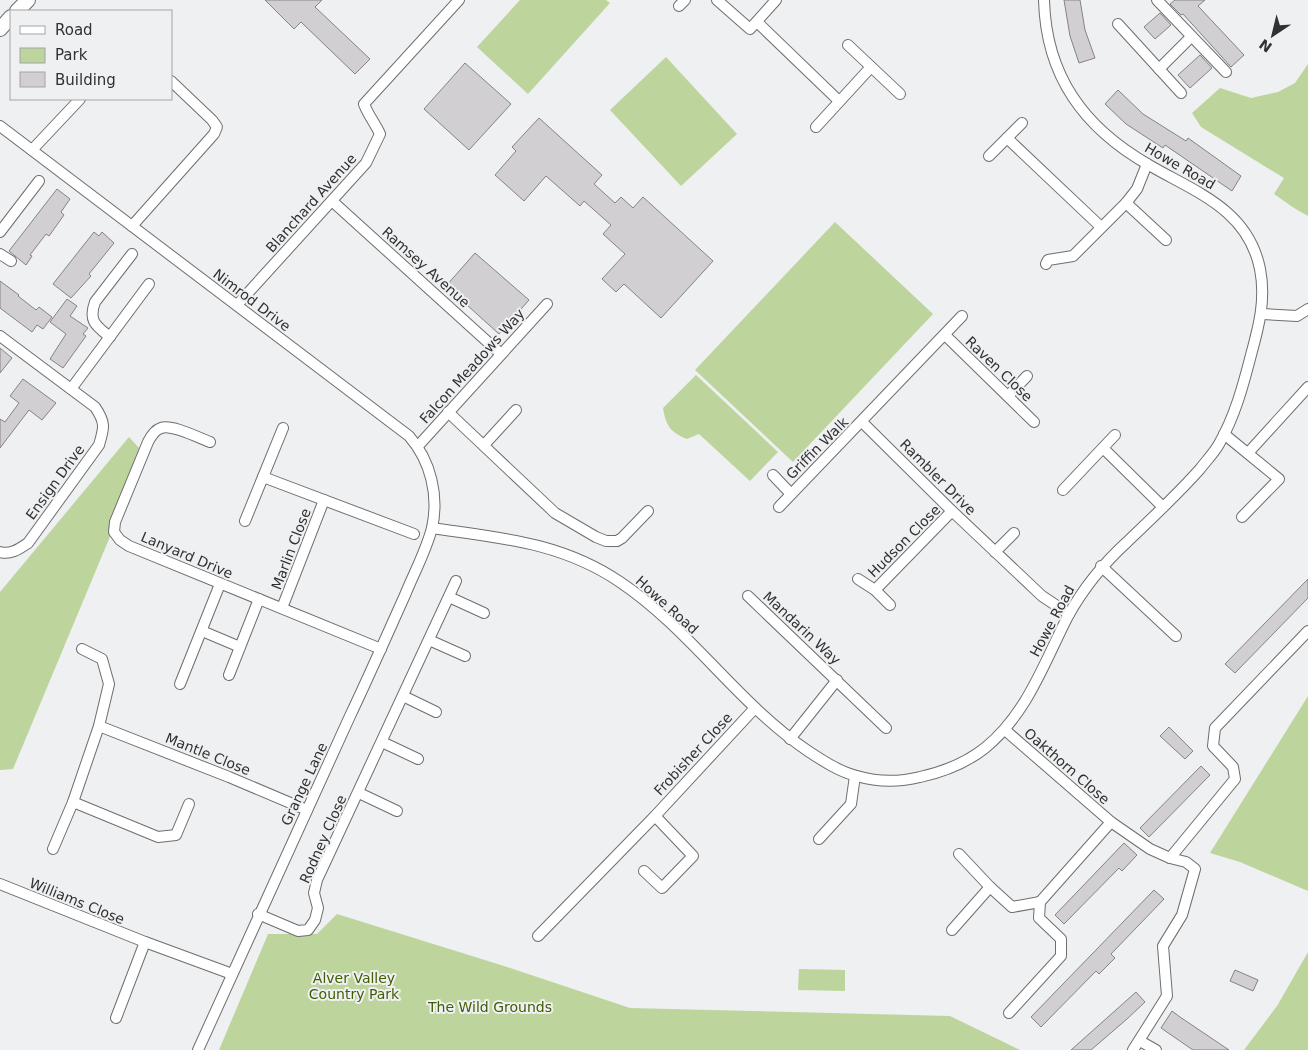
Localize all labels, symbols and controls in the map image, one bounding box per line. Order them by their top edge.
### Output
legend [10,10,172,100]
north arrow [1248,10,1298,60]
text: Road [55,21,93,39]
text: N [1256,36,1275,56]
text: Park [55,46,88,64]
text: Building [55,71,116,89]
street label: Howe Road [1142,139,1218,193]
street label: Blanchard Avenue [263,150,359,256]
street label: Ramsey Avenue [379,223,473,311]
street label: Nimrod Drive [210,266,294,334]
street label: Falcon Meadows Way [416,305,528,427]
street label: Raven Close [962,333,1036,405]
street label: Griffin Walk [783,413,852,482]
street label: Rambler Drive [897,436,979,518]
street label: Ensign Drive [23,442,87,522]
street label: Hudson Close [865,502,943,580]
street label: Marlin Close [268,506,314,592]
street label: Lanyard Drive [139,528,235,582]
street label: Howe Road [632,573,702,637]
street label: Howe Road [1026,582,1078,660]
street label: Mandarin Way [760,588,844,668]
street label: Frobisher Close [651,709,735,799]
street label: Oakthorn Close [1021,725,1113,807]
street label: Mantle Close [163,730,253,778]
street label: Grange Lane [278,740,330,828]
street label: Rodney Close [296,792,350,886]
street label: Williams Close [27,875,127,927]
park label: Alver Valley Country Park [309,970,400,1002]
park label: The Wild Grounds [427,999,552,1015]

